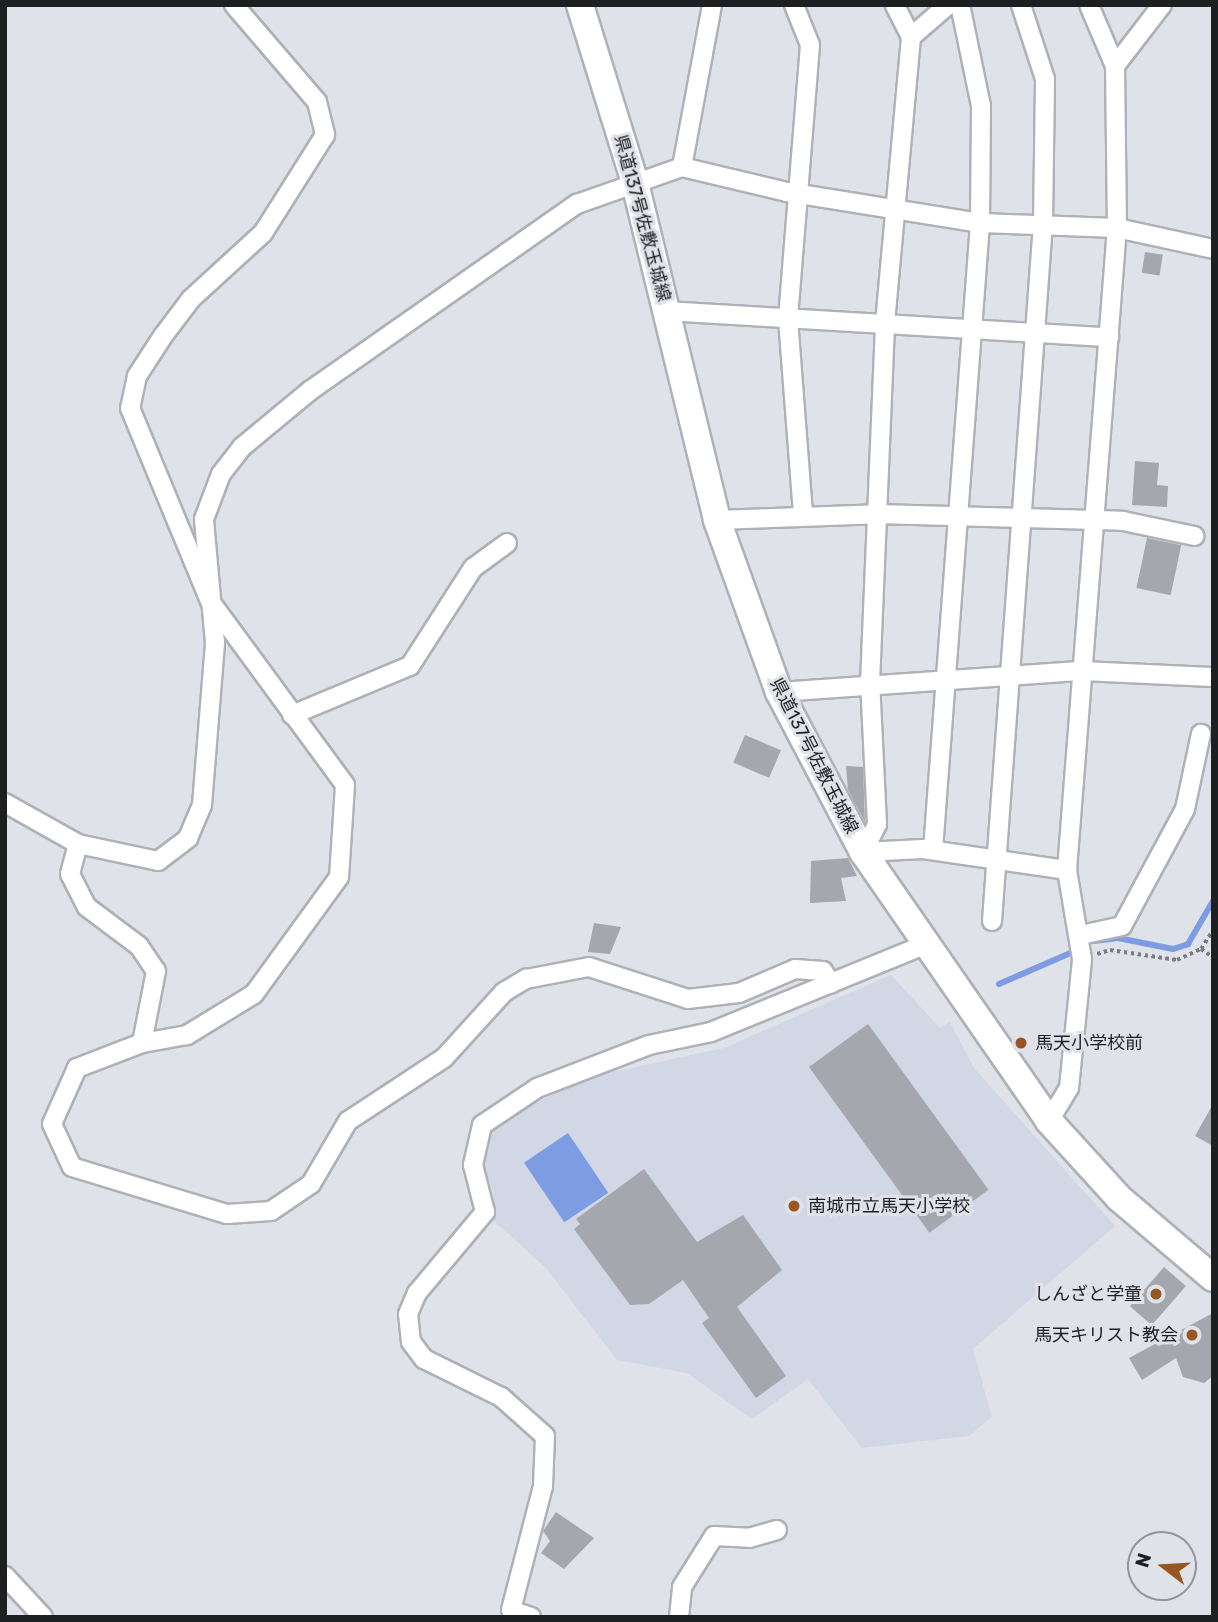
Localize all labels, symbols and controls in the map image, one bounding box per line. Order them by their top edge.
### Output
street label: 県道137号佐敷玉城線 [609,132,675,304]
street label: 県道137号佐敷玉城線 [765,675,863,837]
place label: 馬天小学校前 [1035,1032,1143,1054]
marker: 馬天小学校前 [1013,1035,1029,1051]
place label: 南城市立馬天小学校 [808,1195,970,1217]
marker: 南城市立馬天小学校 [786,1198,802,1214]
place label: しんざと学童 [1034,1283,1142,1305]
marker: しんざと学童 [1148,1286,1164,1302]
place label: 馬天キリスト教会 [1034,1324,1178,1346]
marker: 馬天キリスト教会 [1184,1327,1200,1343]
north arrow [1127,1531,1197,1601]
text: N [1130,1550,1156,1570]

